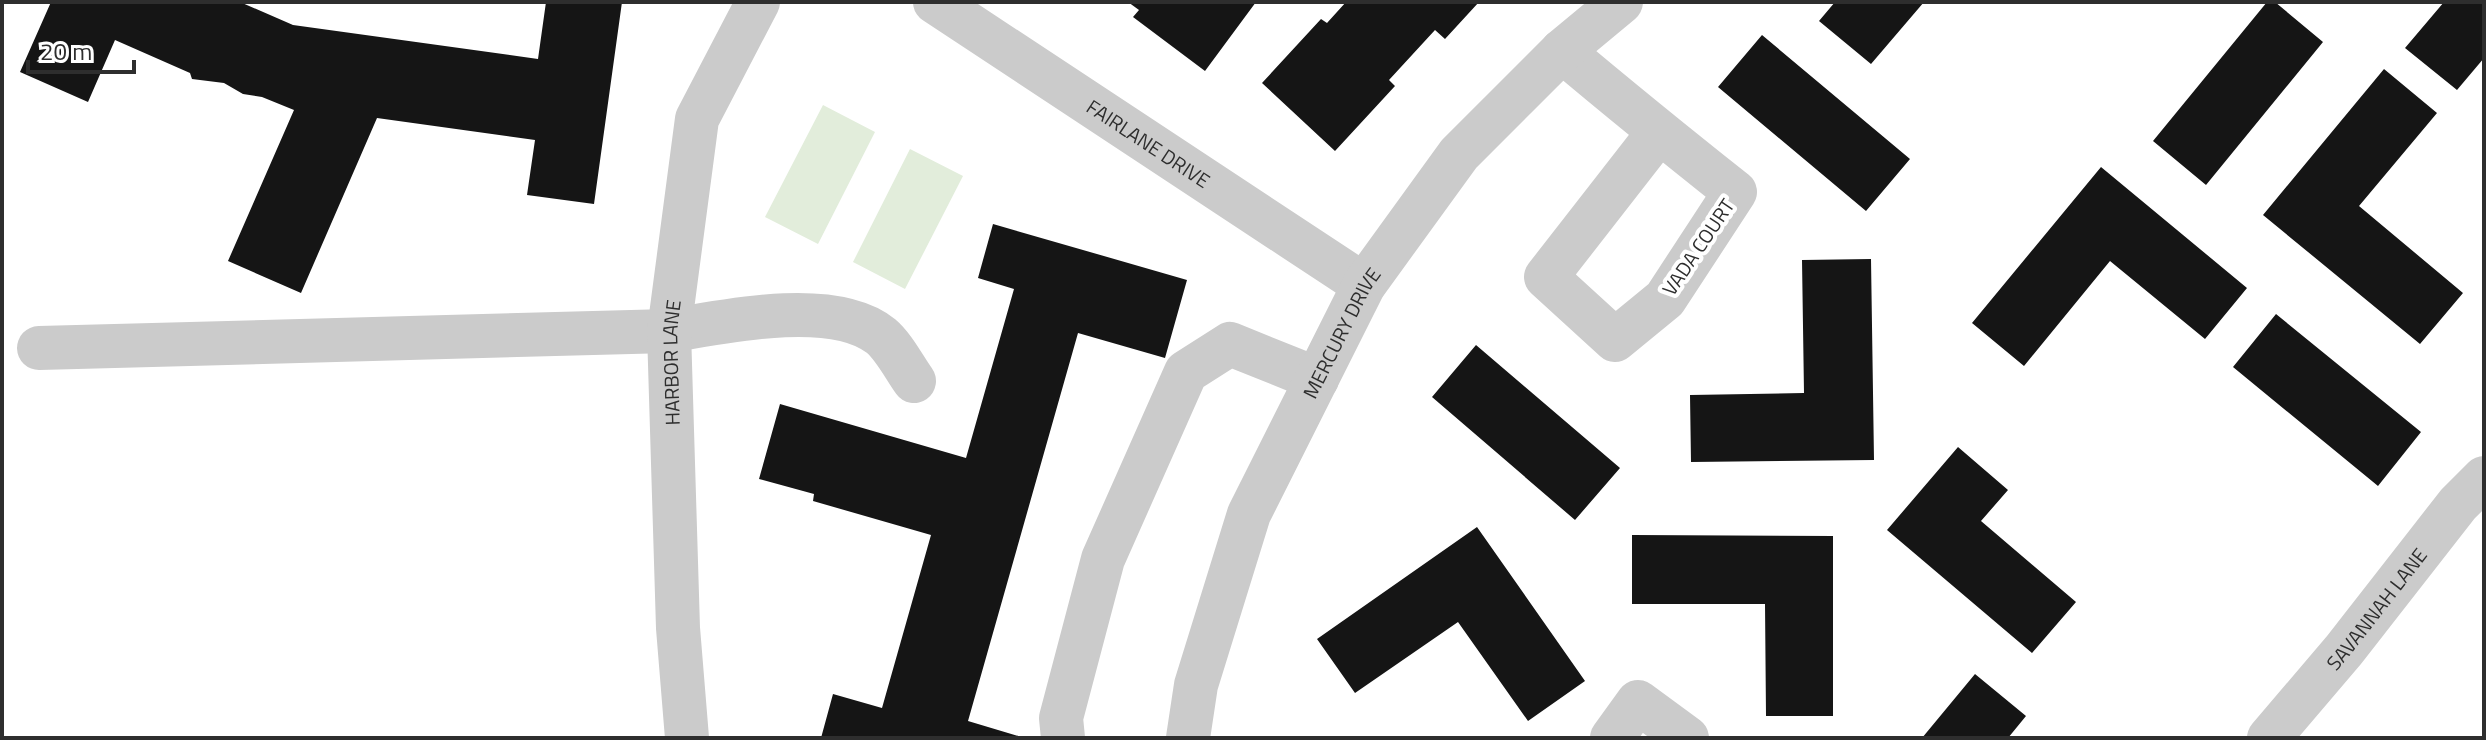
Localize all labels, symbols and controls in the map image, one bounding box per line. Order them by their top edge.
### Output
scale bar [28,24,134,74]
text: 20 m [40,33,92,69]
street label: FAIRLANE DRIVE [1081,91,1217,195]
street label: VADA COURT [1654,192,1742,302]
street label: MERCURY DRIVE [1294,260,1388,404]
street label: HARBOR LANE [653,298,688,426]
street label: SAVANNAH LANE [2318,541,2434,677]

